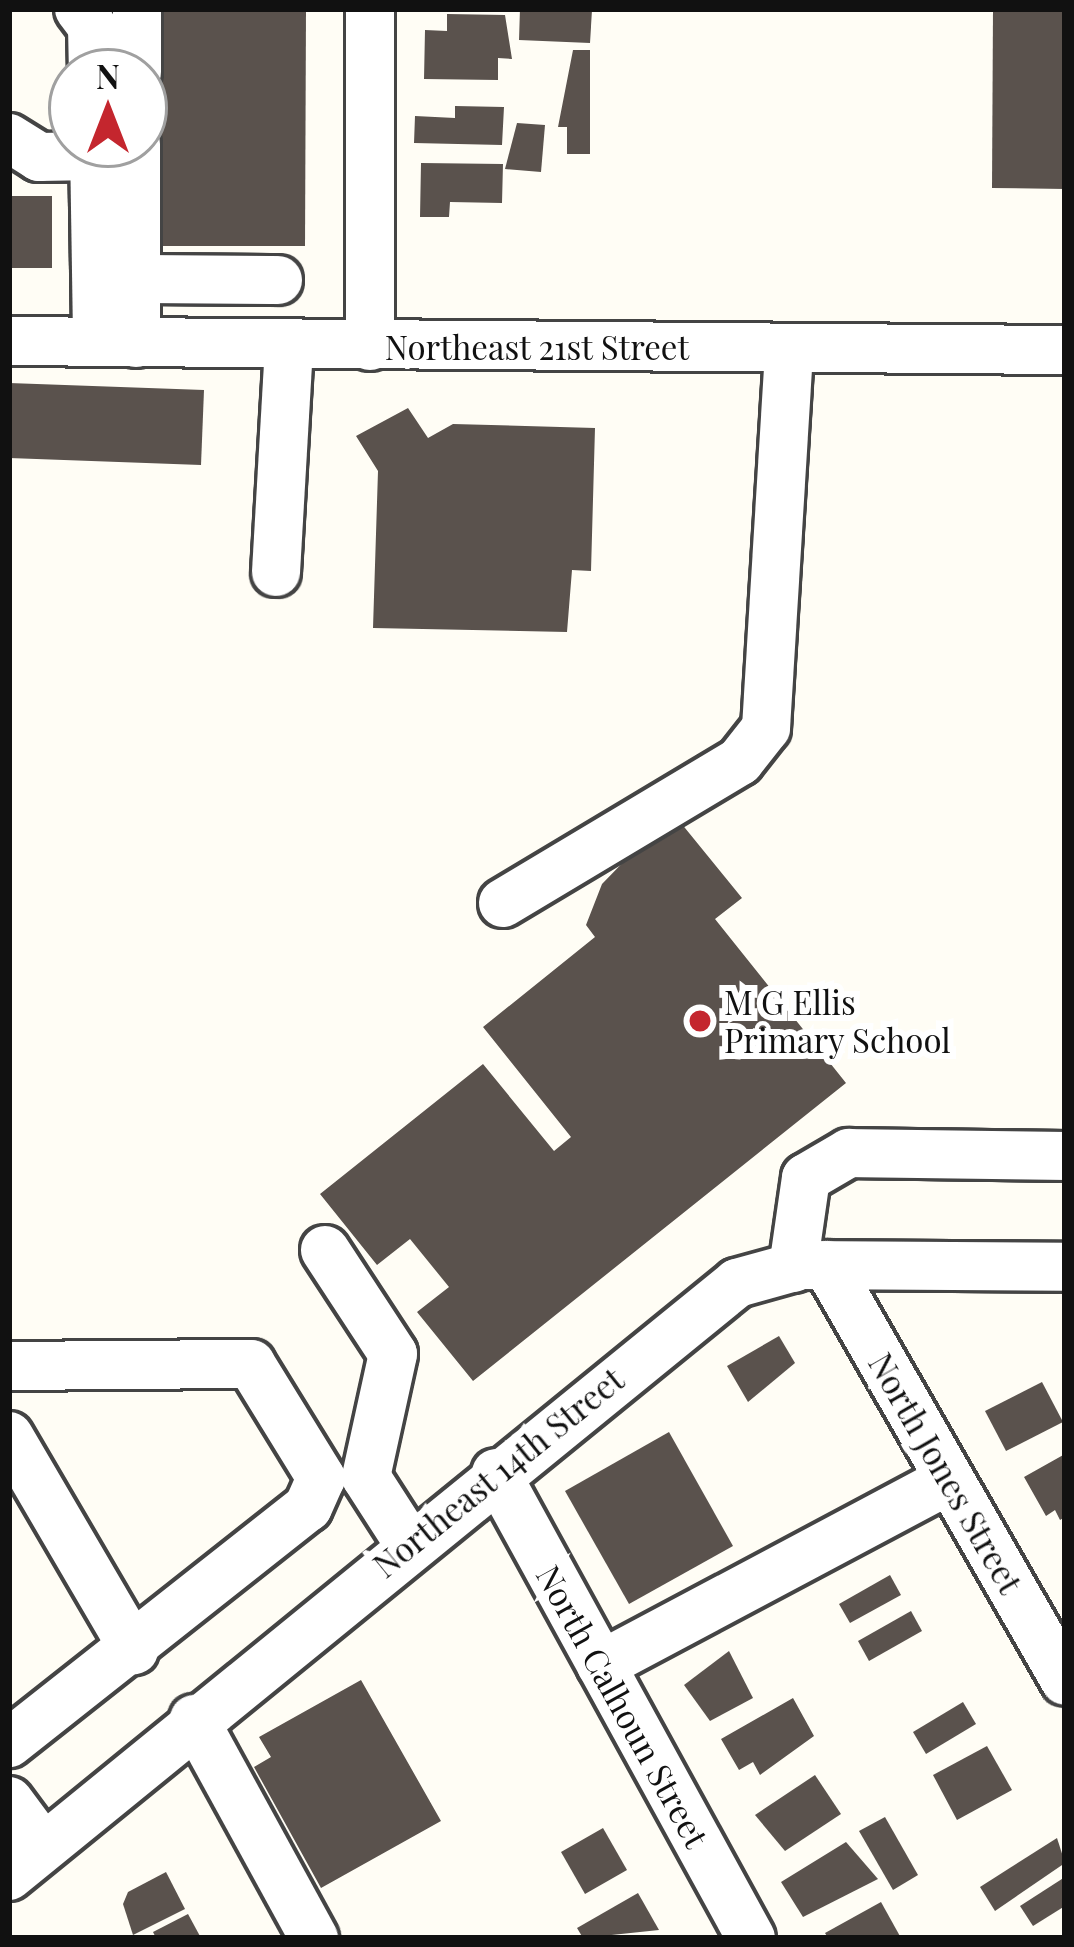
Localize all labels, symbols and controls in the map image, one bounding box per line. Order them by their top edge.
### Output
north arrow [48,48,168,168]
text: N [96,53,120,97]
street label: Northeast 21st Street [384,327,690,367]
place label: M G Ellis Primary School [724,982,951,1060]
marker: M G Ellis Primary School [687,1008,713,1034]
street label: North Jones Street [861,1346,1031,1600]
street label: Northeast 14th Street [365,1359,631,1585]
street label: North Calhoun Street [529,1558,717,1854]

